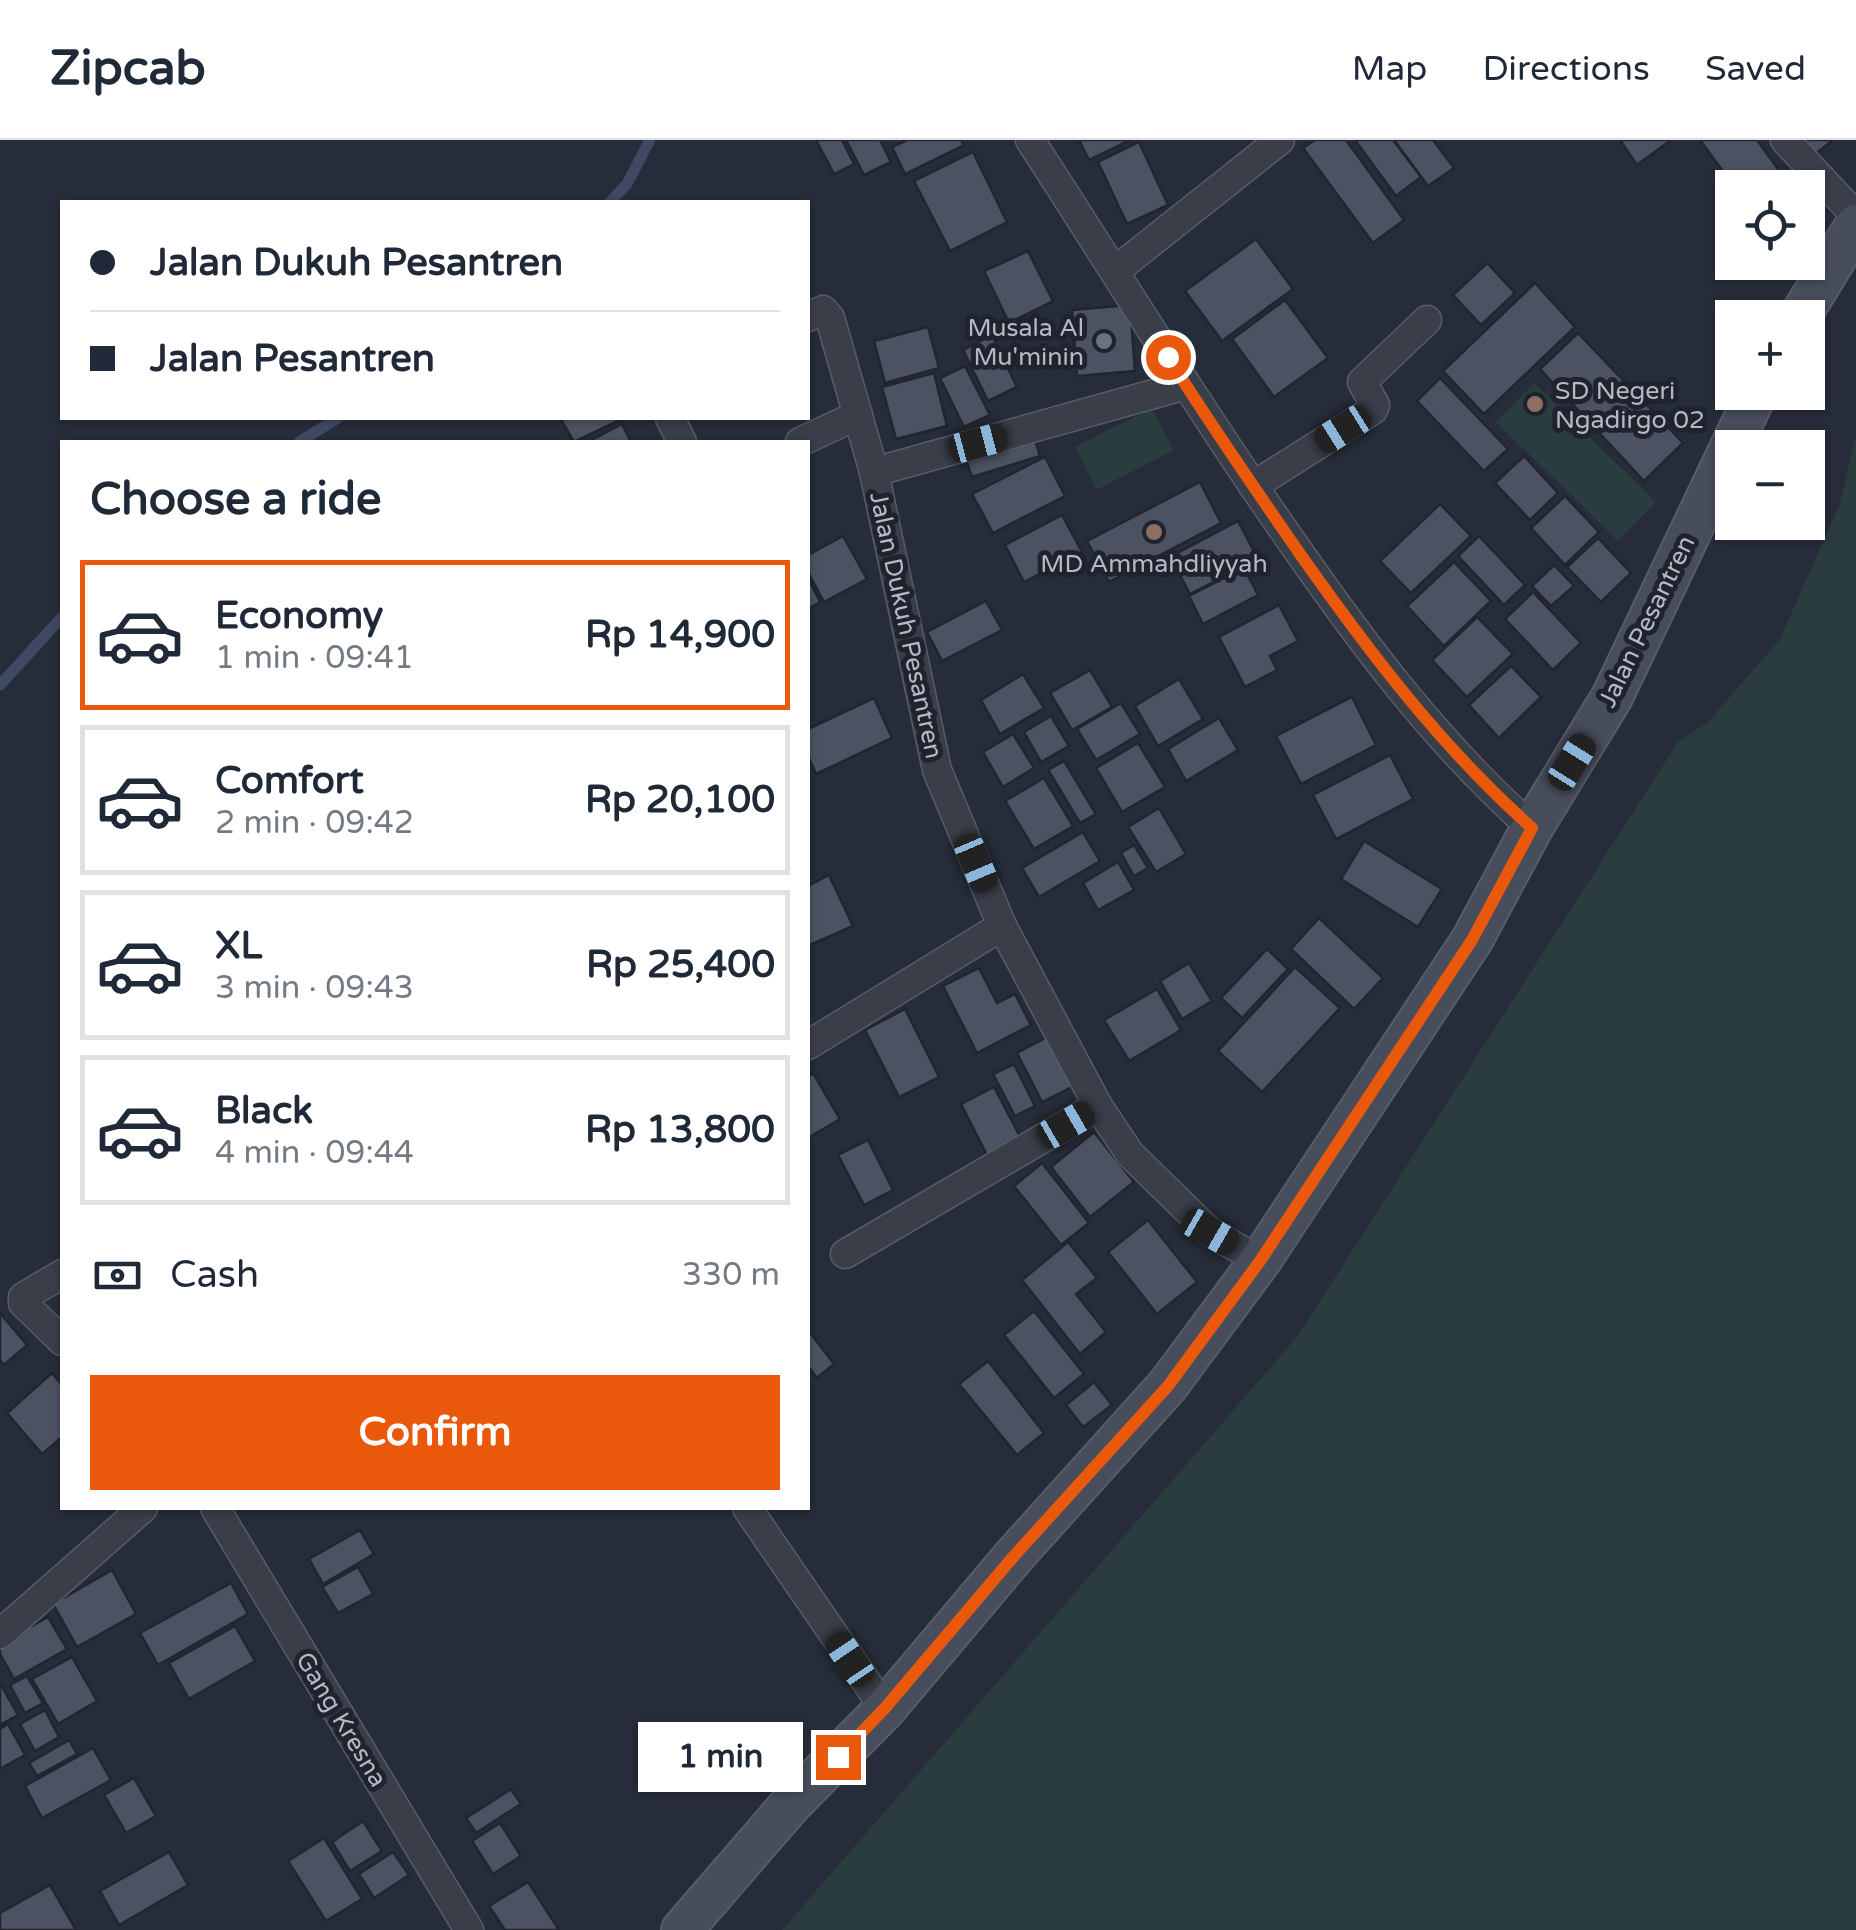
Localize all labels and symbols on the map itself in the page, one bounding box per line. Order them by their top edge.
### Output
place label: Musala Al Mu'minin [967,313,1084,372]
marker: Musala Al Mu'minin [1093,330,1115,352]
route start [1146,335,1191,380]
place label: SD Negeri Ngadirgo 02 [1555,376,1705,435]
marker: SD Negeri Ngadirgo 02 [1524,393,1546,415]
car [1310,400,1376,458]
car [945,421,1011,465]
street label: Jalan Dukuh Pesantren [863,489,949,761]
marker: MD Ammahdliyyah [1143,521,1165,543]
street label: Jalan Pesantren [1592,531,1701,712]
place label: MD Ammahdliyyah [1040,549,1268,579]
car [1543,729,1601,795]
car [950,830,1002,896]
car [1033,1097,1099,1153]
car [1177,1204,1243,1260]
car [821,1626,879,1692]
street label: Gang Kresna [289,1647,393,1792]
callout: 1 min [638,1722,803,1792]
route end [816,1735,861,1780]

